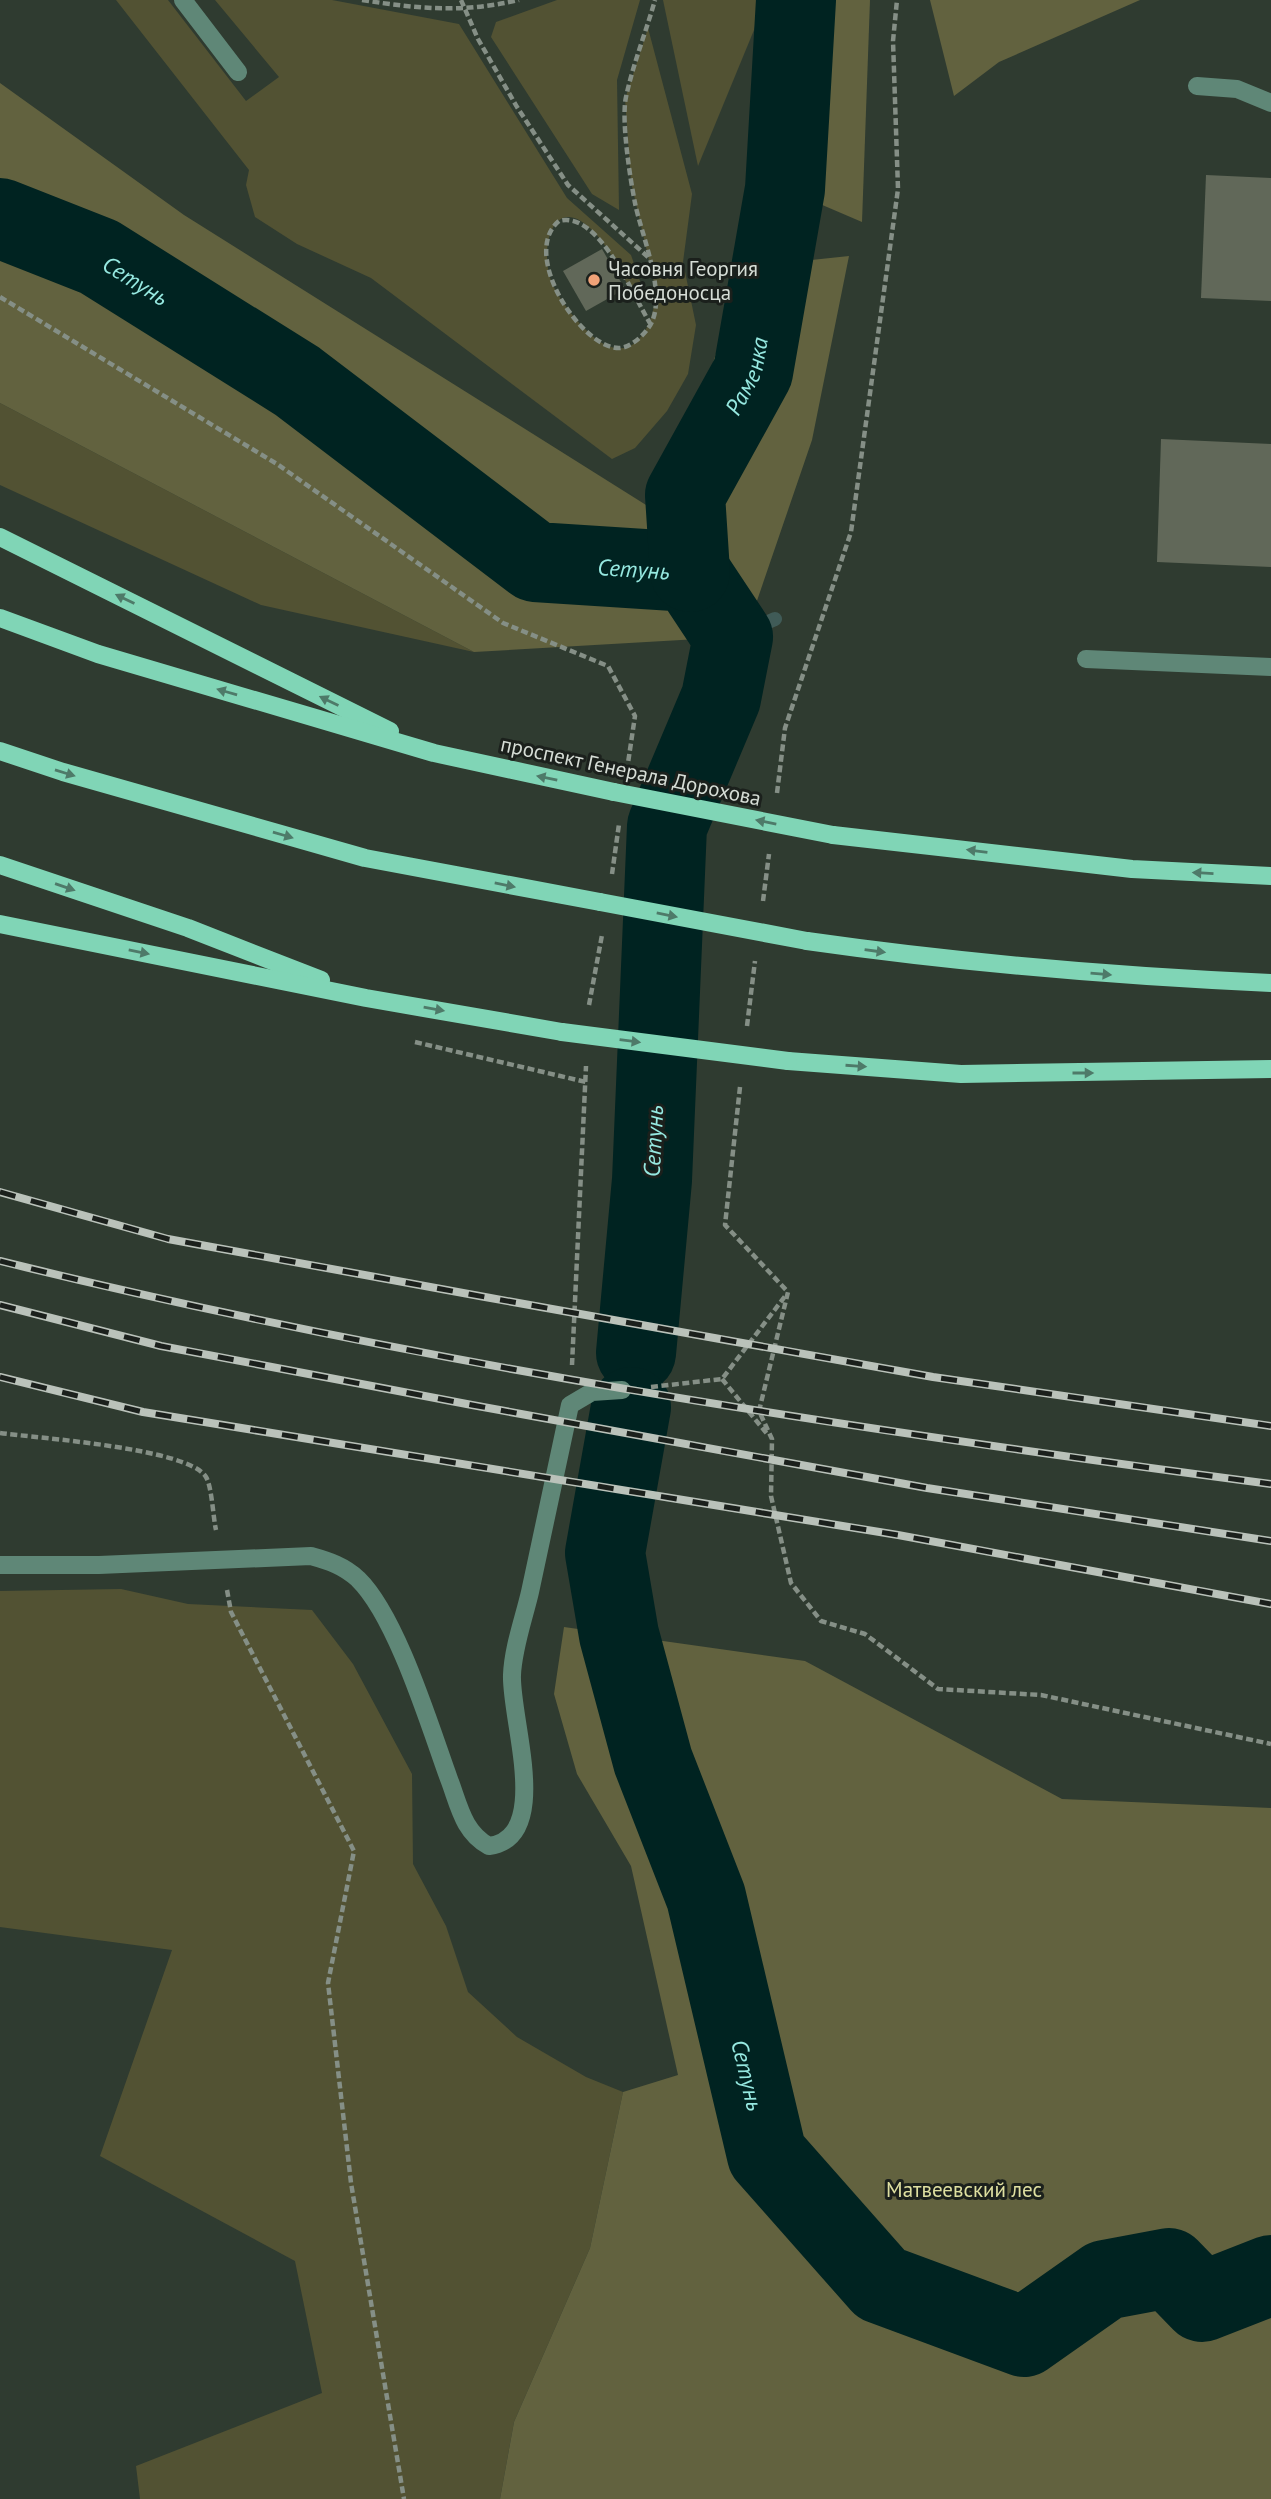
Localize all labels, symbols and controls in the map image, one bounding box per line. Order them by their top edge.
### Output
water label: Сетунь [98,249,174,312]
place label: Часовня Георгия Победоносца [608,255,758,306]
marker: Часовня Георгия Победоносца [586,272,602,288]
water label: Раменка [718,335,773,420]
water label: Сетунь [597,552,671,585]
one-way arrow [115,594,135,605]
one-way arrow [217,686,238,696]
one-way arrow [319,695,339,706]
street label: проспект Генерала Дорохова [498,730,764,812]
one-way arrow [54,768,75,778]
one-way arrow [536,772,558,783]
one-way arrow [755,816,777,827]
one-way arrow [273,830,295,841]
one-way arrow [965,845,987,856]
one-way arrow [1192,867,1214,878]
one-way arrow [494,879,516,890]
one-way arrow [54,882,75,893]
one-way arrow [656,910,678,921]
one-way arrow [128,946,150,957]
one-way arrow [864,946,886,957]
one-way arrow [1090,969,1112,980]
one-way arrow [423,1004,445,1015]
one-way arrow [619,1035,641,1046]
one-way arrow [845,1061,867,1072]
one-way arrow [1072,1068,1094,1079]
water label: Сетунь [637,1104,669,1178]
water label: Сетунь [726,2037,771,2114]
park label: Матвеевский лес [886,2176,1042,2203]

